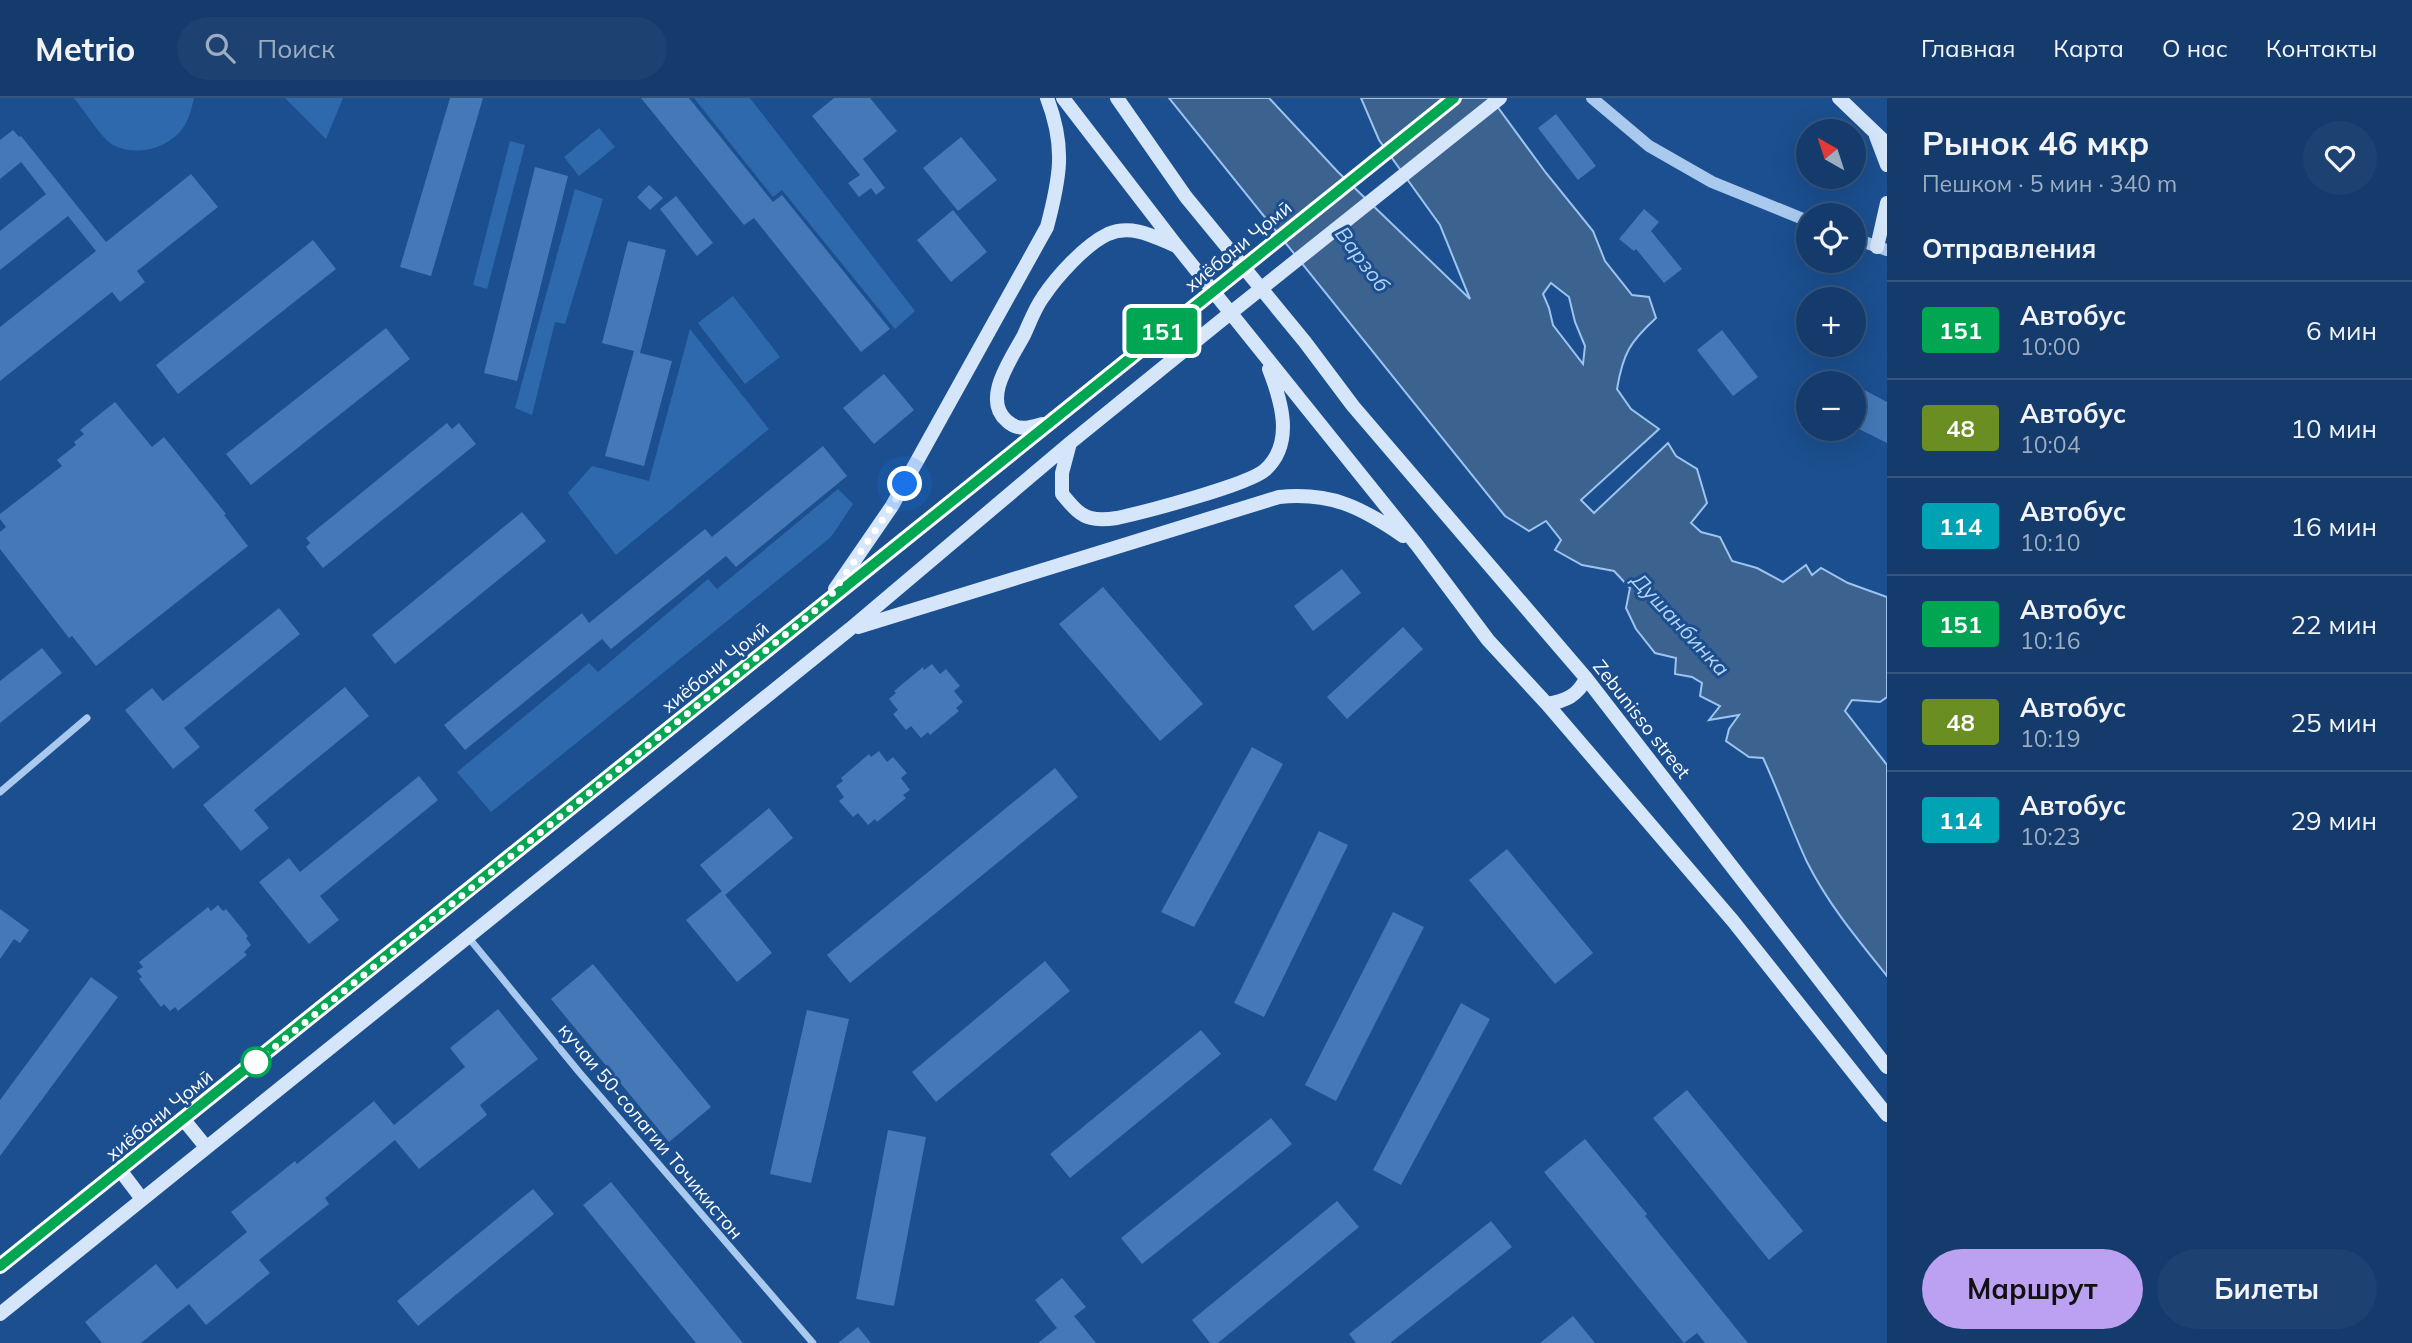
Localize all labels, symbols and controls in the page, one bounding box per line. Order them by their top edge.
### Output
search box [177,17,667,80]
text: Metrio [35,28,135,69]
icon: search [201,29,239,67]
text: Поиск [257,32,335,65]
text: Главная [1921,33,2015,63]
text: Карта [2053,33,2124,63]
text: О нас [2162,33,2228,63]
text: Контакты [2266,33,2377,63]
north arrow [1796,119,1866,189]
map controls [1796,119,1866,441]
button: heart [2303,121,2377,195]
text: Рынок 46 мкр [1922,122,2149,163]
text: Пешком · 5 мин · 340 m [1922,169,2177,198]
street label: хиёбони Ҷомӣ [1180,195,1296,297]
button: locate [1796,203,1866,273]
water label: Варзоб [1330,221,1396,297]
text: Отправления [1922,232,2096,265]
button: + [1796,287,1866,357]
text: Автобус [2020,299,2126,332]
line badge: 151 [1122,308,1202,354]
text: 6 мин [2306,314,2377,347]
text: 151 [1939,315,1982,345]
text: 151 [1140,316,1184,346]
text: 10:00 [2020,332,2080,361]
button: − [1796,371,1866,441]
text: Автобус [2020,397,2126,430]
text: 10 мин [2290,412,2377,445]
text: 48 [1946,413,1975,443]
text: 10:04 [2020,430,2080,459]
your location [887,466,922,501]
text: Автобус [2020,495,2126,528]
text: 16 мин [2290,510,2377,543]
text: 114 [1939,511,1982,541]
text: 10:10 [2020,528,2080,557]
water label: Душанбинка [1625,566,1736,681]
text: Автобус [2020,593,2126,626]
text: 22 мин [2290,608,2377,641]
text: 151 [1939,609,1982,639]
street label: хиёбони Ҷомӣ [657,616,773,718]
text: 10:16 [2020,626,2080,655]
street label: Zebunisso street [1588,655,1696,783]
text: Автобус [2020,691,2126,724]
text: 25 мин [2290,706,2377,739]
text: 48 [1946,707,1975,737]
text: 10:19 [2020,724,2080,753]
text: Автобус [2020,789,2126,822]
text: 29 мин [2290,804,2377,837]
text: 114 [1939,805,1982,835]
text: 10:23 [2020,822,2080,851]
street label: кучаи 50-солагии Точикистон [554,1018,748,1244]
unlabelled marker [241,1047,271,1077]
street label: хиёбони Ҷомӣ [101,1064,217,1166]
button: Маршрут [1922,1249,2143,1329]
button: Билеты [2157,1249,2377,1329]

